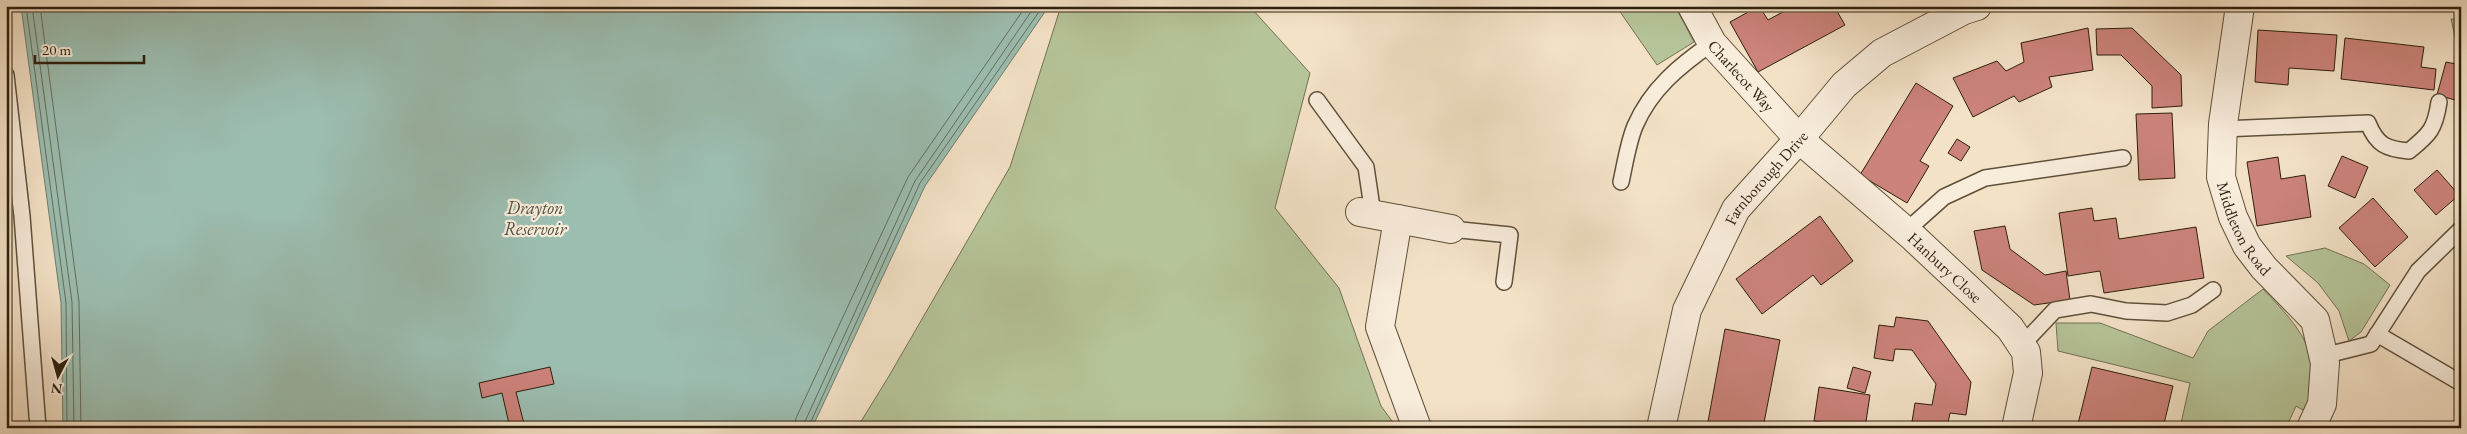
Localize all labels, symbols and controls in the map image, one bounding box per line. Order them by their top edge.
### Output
scale bar [35,32,144,64]
street label: Charlecot Way [1704,35,1780,117]
text: 20 m [42,40,71,59]
street label: Farnborough Drive [1719,126,1812,228]
street label: Middleton Road [2212,179,2277,281]
water label: Drayton Reservoir [504,196,567,240]
street label: Hanbury Close [1903,227,1987,307]
north arrow [32,352,82,402]
text: N [49,379,63,398]

